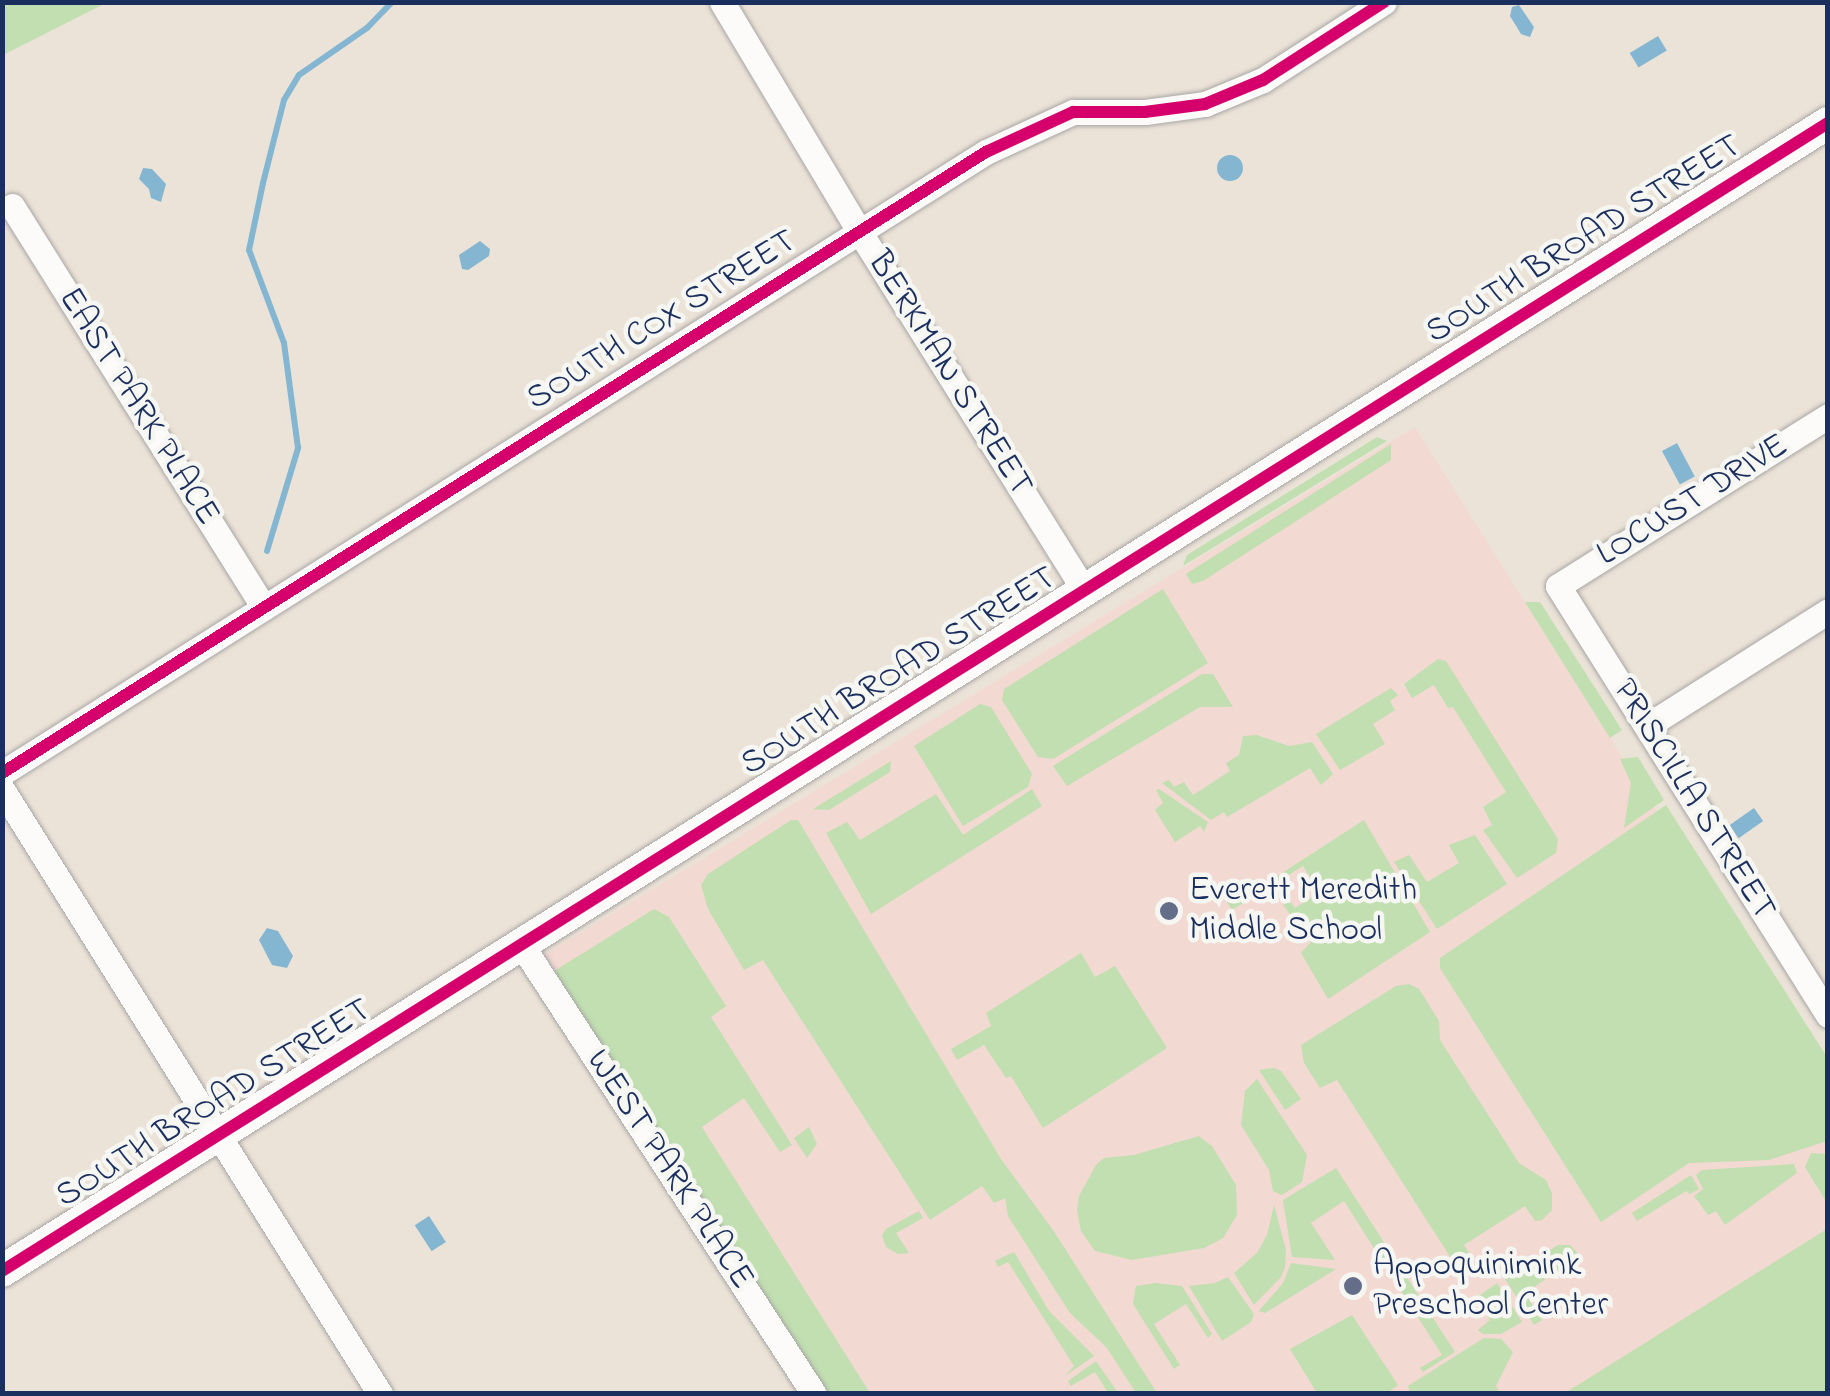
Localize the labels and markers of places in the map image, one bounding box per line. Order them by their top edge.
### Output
place label: Everett Meredith Middle School [1189,870,1417,952]
marker: Everett Meredith Middle School [1158,900,1180,922]
place label: Appoquinimink Preschool Center [1373,1245,1608,1327]
marker: Appoquinimink Preschool Center [1342,1275,1364,1297]

